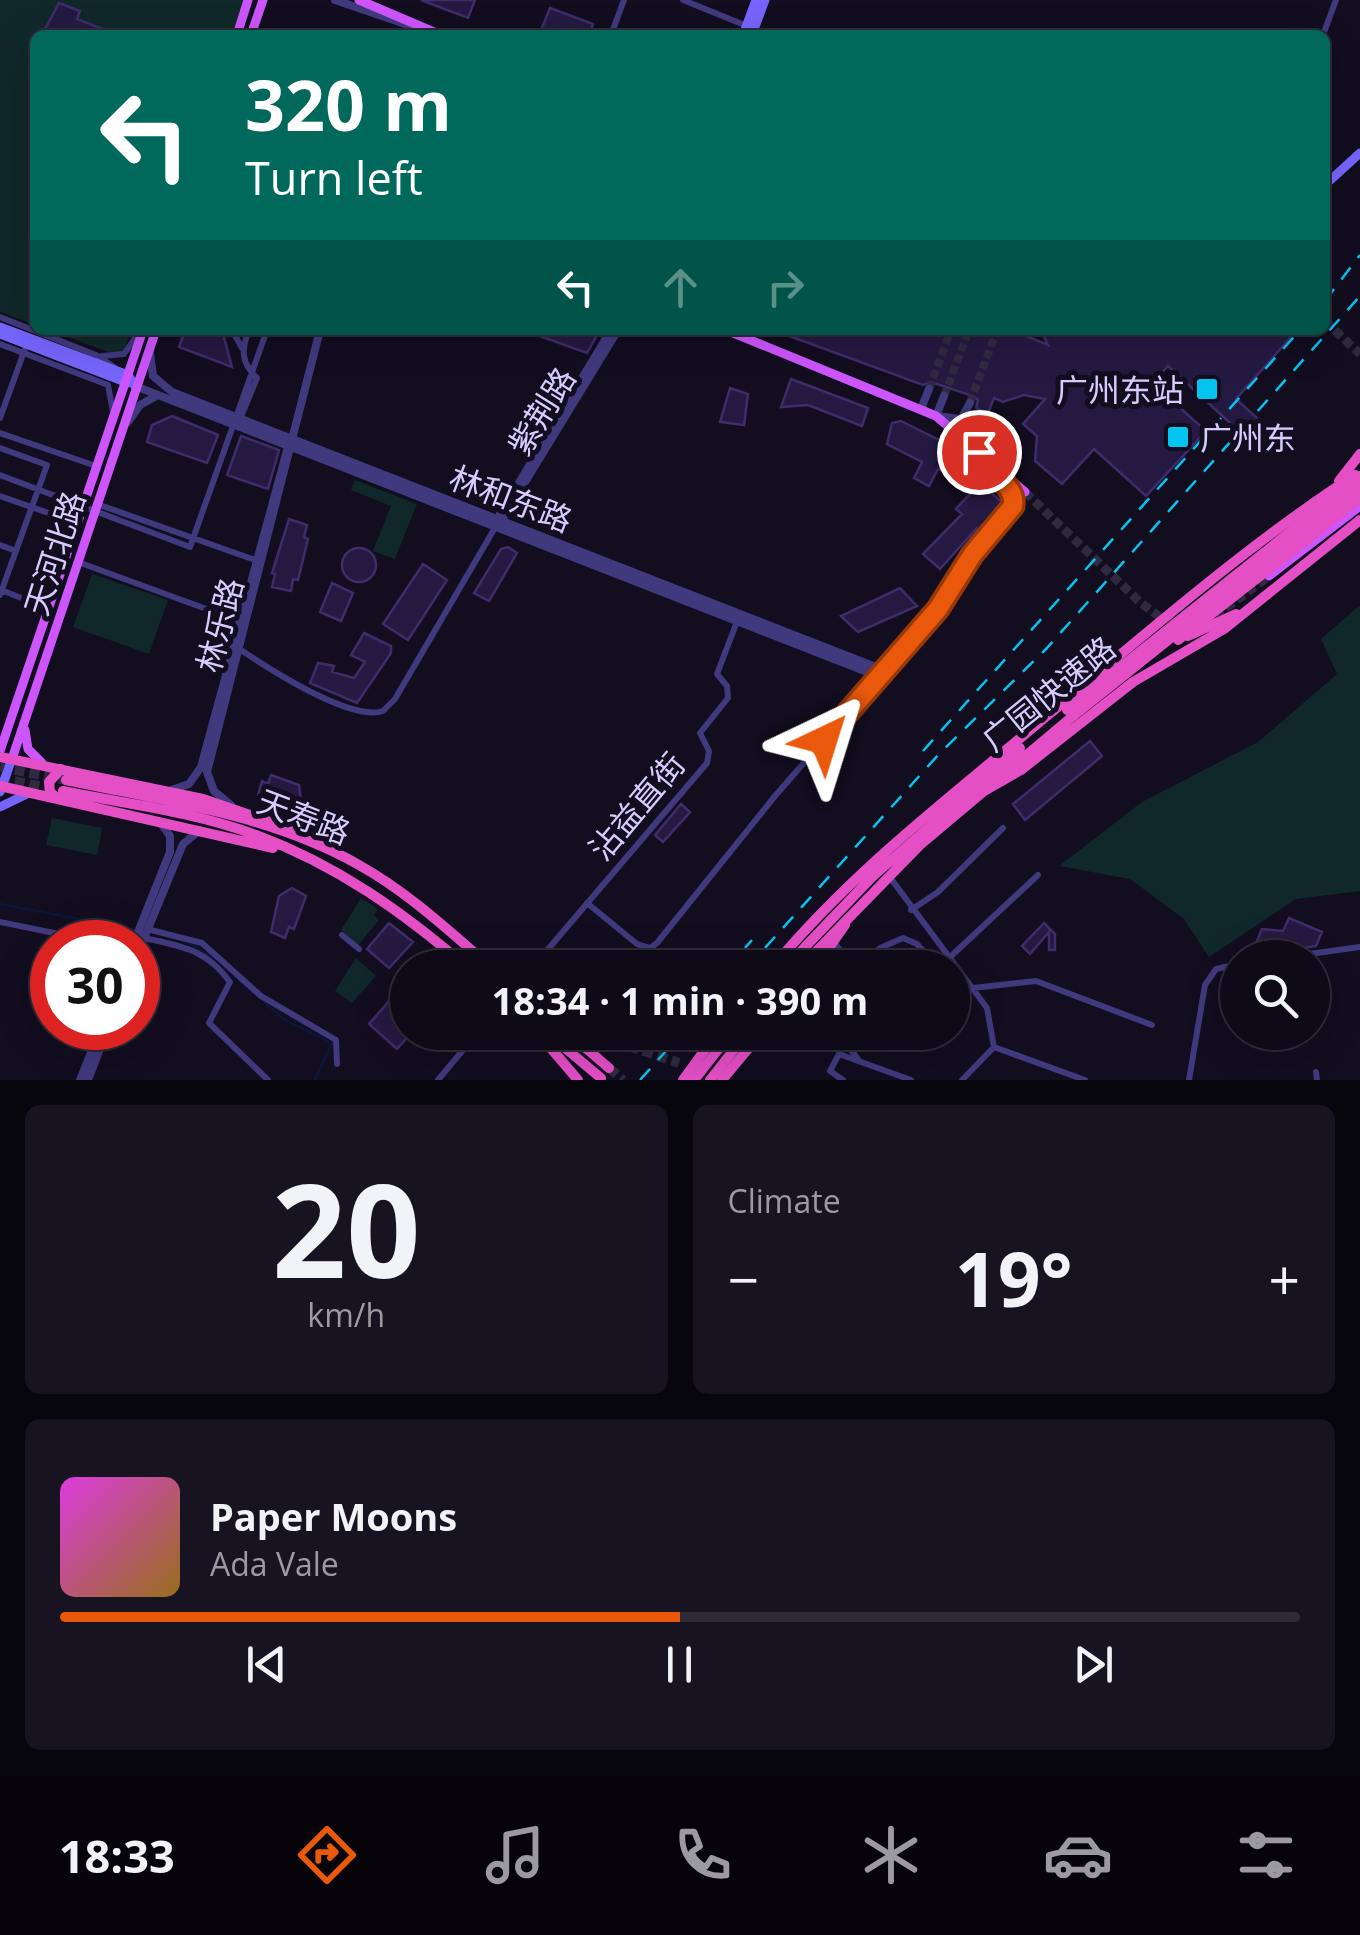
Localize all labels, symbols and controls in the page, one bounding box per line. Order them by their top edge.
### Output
text: 320 m [245,56,452,152]
icon: left [80,70,210,200]
text: Turn left [245,147,423,208]
icon: left [548,260,603,315]
icon: ahead [653,260,708,315]
icon: right [758,260,813,315]
street label: 紫荆路 [497,359,585,463]
place label: 广州东站 [1056,368,1184,411]
marker: 广州东站 [1194,376,1220,402]
pin [937,410,1022,495]
place label: 广州东 [1200,416,1296,459]
marker: 广州东 [1165,424,1191,450]
icon: arrive [952,425,1007,480]
street label: 林和东路 [444,455,578,541]
street label: 天河北路 [14,485,94,621]
street label: 林乐路 [186,573,252,677]
street label: 广园快速路 [972,626,1124,760]
position arrow [772,688,876,792]
street label: 沾益直街 [578,743,694,869]
street label: 天寿路 [251,779,357,853]
speed limit sign: 30 [30,920,160,1050]
map controls [1220,940,1330,1050]
button: search [1220,940,1330,1050]
text: 18:34 · 1 min · 390 m [492,974,868,1026]
text: 20 [272,1139,421,1316]
text: Climate [728,1179,841,1222]
text: 19° [955,1227,1073,1329]
text: − [728,1241,759,1316]
text: + [1269,1241,1300,1316]
text: km/h [307,1293,385,1336]
text: Paper Moons [210,1490,457,1542]
text: Ada Vale [210,1542,339,1585]
icon: previous [239,1637,294,1692]
icon: pause [652,1637,707,1692]
icon: next [1066,1637,1121,1692]
icon: directions [292,1820,362,1890]
icon: music [480,1820,550,1890]
icon: phone [668,1820,738,1890]
icon: climate [856,1820,926,1890]
icon: car [1043,1820,1113,1890]
icon: filters [1231,1820,1301,1890]
text: 18:33 [59,1825,175,1886]

